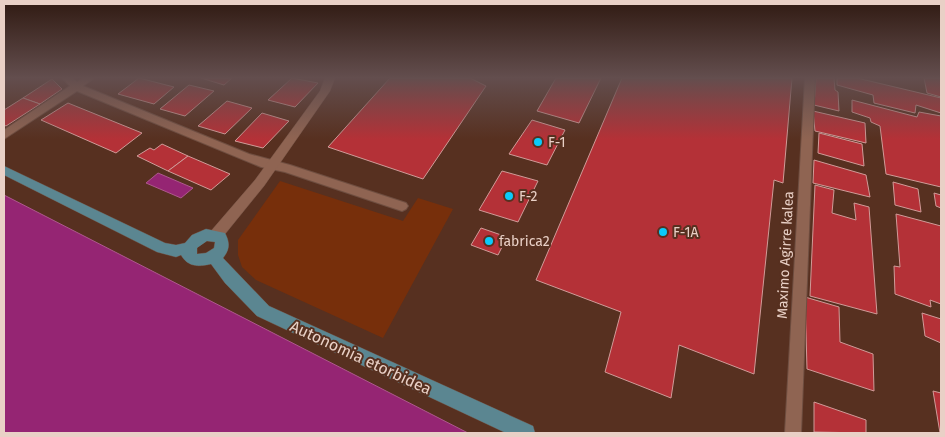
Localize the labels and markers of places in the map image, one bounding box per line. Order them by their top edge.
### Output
place label: F-1 [548,134,565,151]
marker: F-1 [532,136,544,148]
place label: F-2 [519,188,538,205]
marker: F-2 [503,190,515,202]
place label: F-1A [673,224,698,241]
marker: F-1A [657,226,669,238]
place label: fabrica2 [499,233,550,250]
marker: fabrica2 [483,235,495,247]

